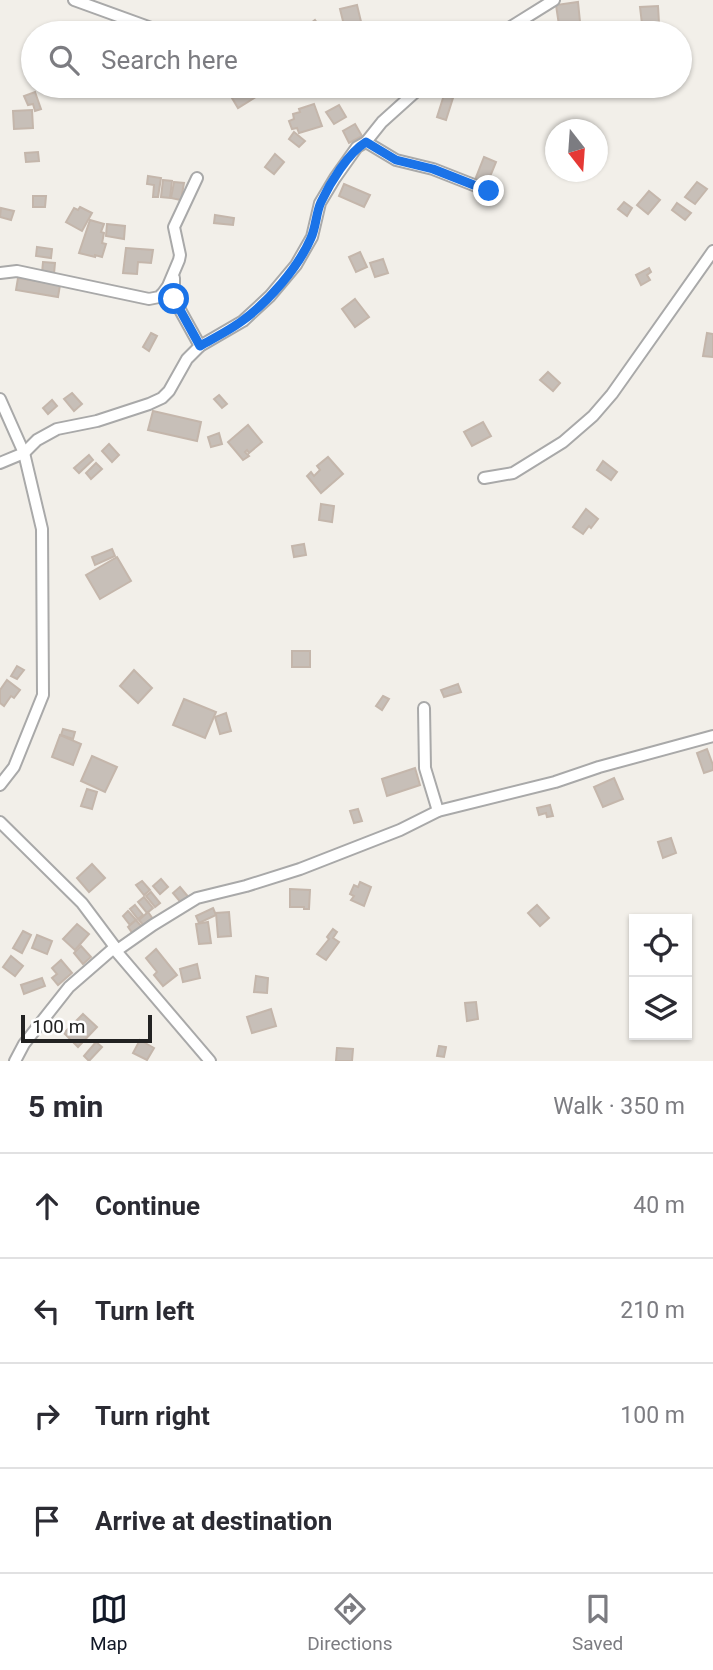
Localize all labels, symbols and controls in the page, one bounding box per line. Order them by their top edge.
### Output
search box [21,21,692,98]
icon: search [45,41,83,79]
text: Search here [101,45,238,75]
north arrow [545,119,608,182]
route end [473,175,504,206]
route start [158,283,189,314]
map controls [629,914,692,1040]
button: locate [629,914,692,977]
button: layers [629,977,692,1040]
scale bar [21,1012,152,1044]
text: 100 m [32,1015,85,1038]
text: 5 min [28,1089,103,1124]
text: Walk · 350 m [553,1093,685,1120]
icon: ahead [28,1187,66,1225]
text: Continue [95,1191,200,1221]
text: 40 m [633,1192,685,1219]
icon: left [28,1292,66,1330]
text: Turn left [95,1296,194,1326]
text: 210 m [620,1297,685,1324]
icon: right [28,1397,66,1435]
text: Turn right [95,1401,210,1431]
text: 100 m [620,1402,685,1429]
icon: arrive [28,1502,66,1540]
text: Arrive at destination [95,1506,332,1536]
tab: Map [90,1590,128,1655]
tab: Directions [307,1590,392,1655]
tab: Saved [572,1590,623,1655]

